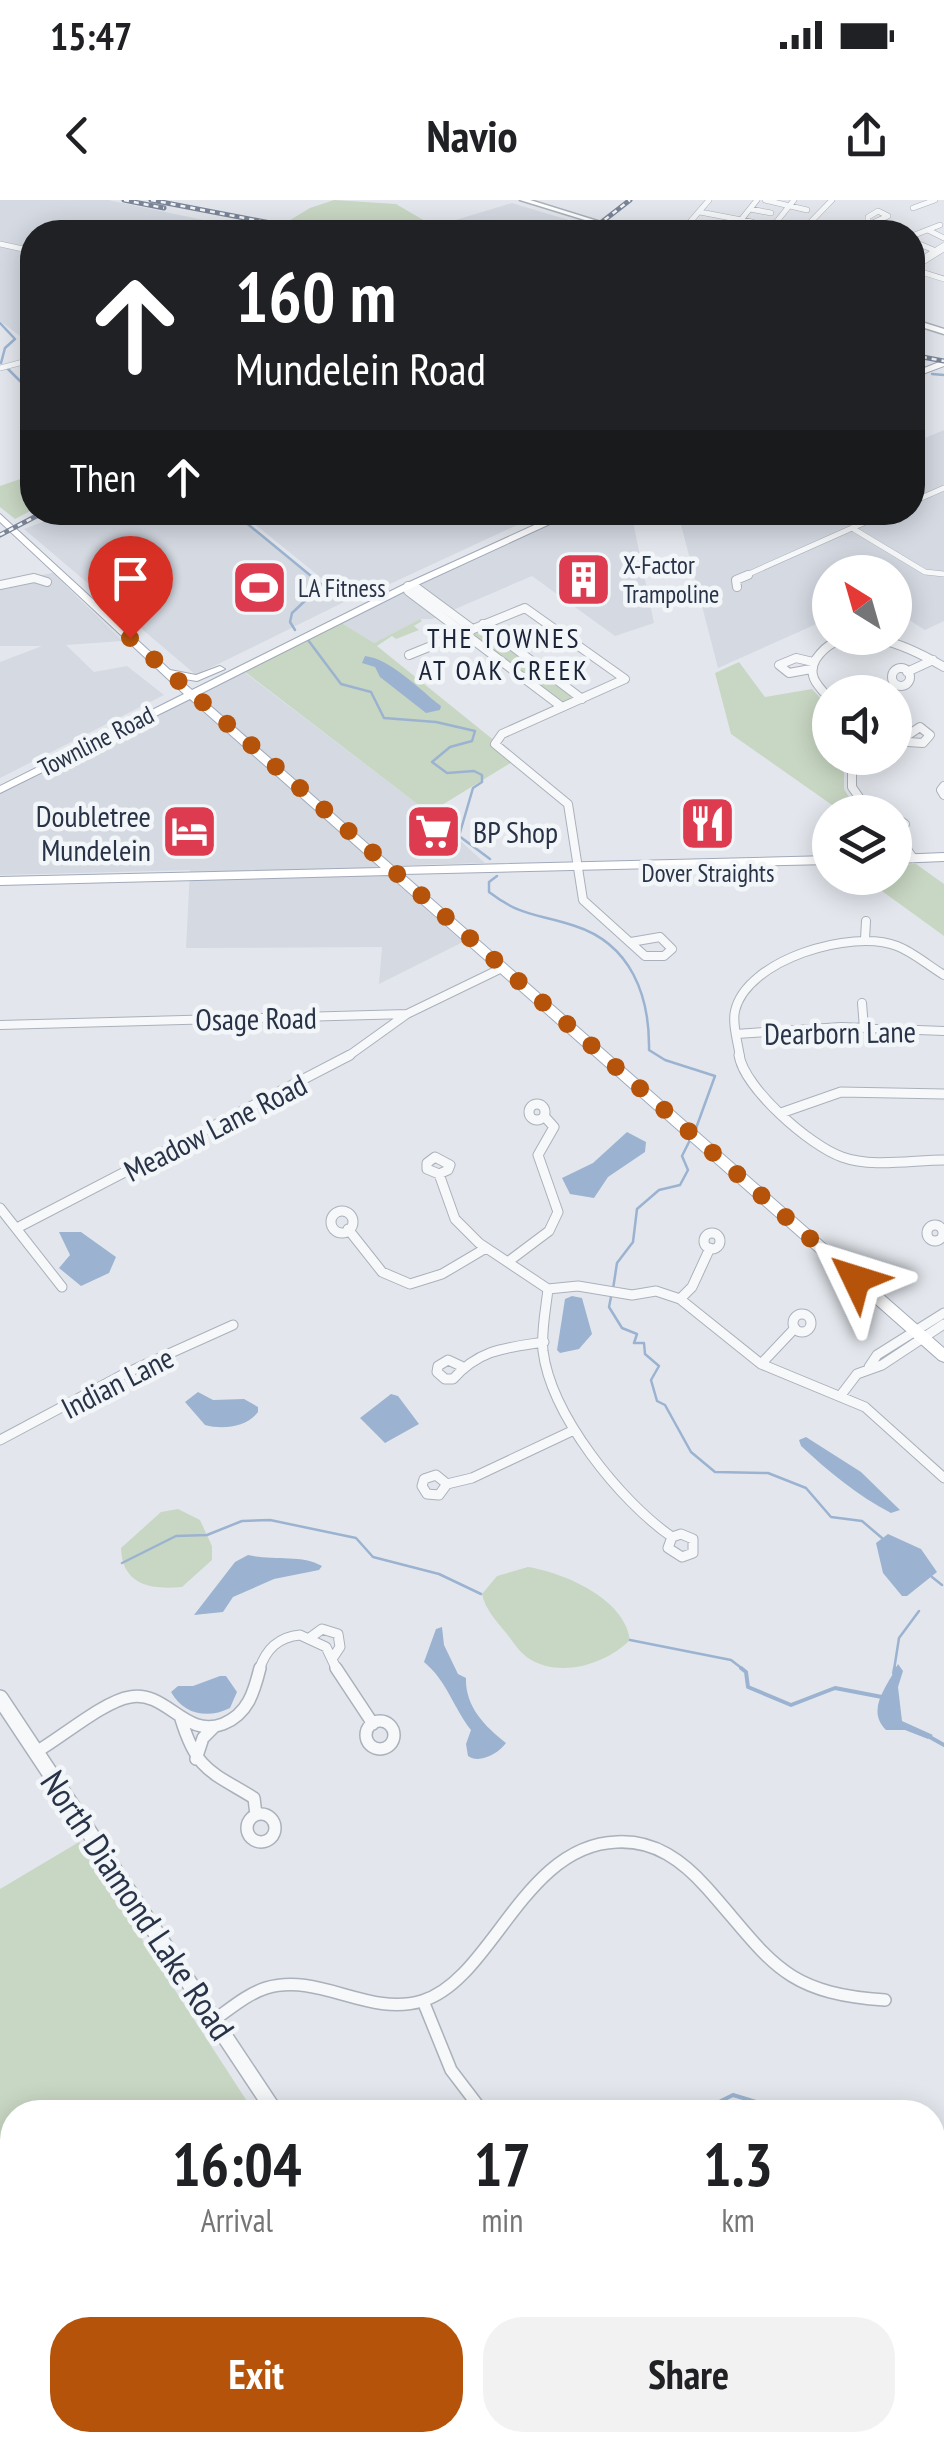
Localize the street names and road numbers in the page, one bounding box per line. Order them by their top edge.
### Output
street label: Townline Road [33,698,159,784]
street label: Osage Road [195,997,317,1039]
street label: Dearborn Lane [764,1011,916,1053]
street label: Meadow Lane Road [117,1064,313,1190]
street label: Indian Lane [54,1337,180,1427]
street label: North Diamond Lake Road [31,1761,245,2049]

